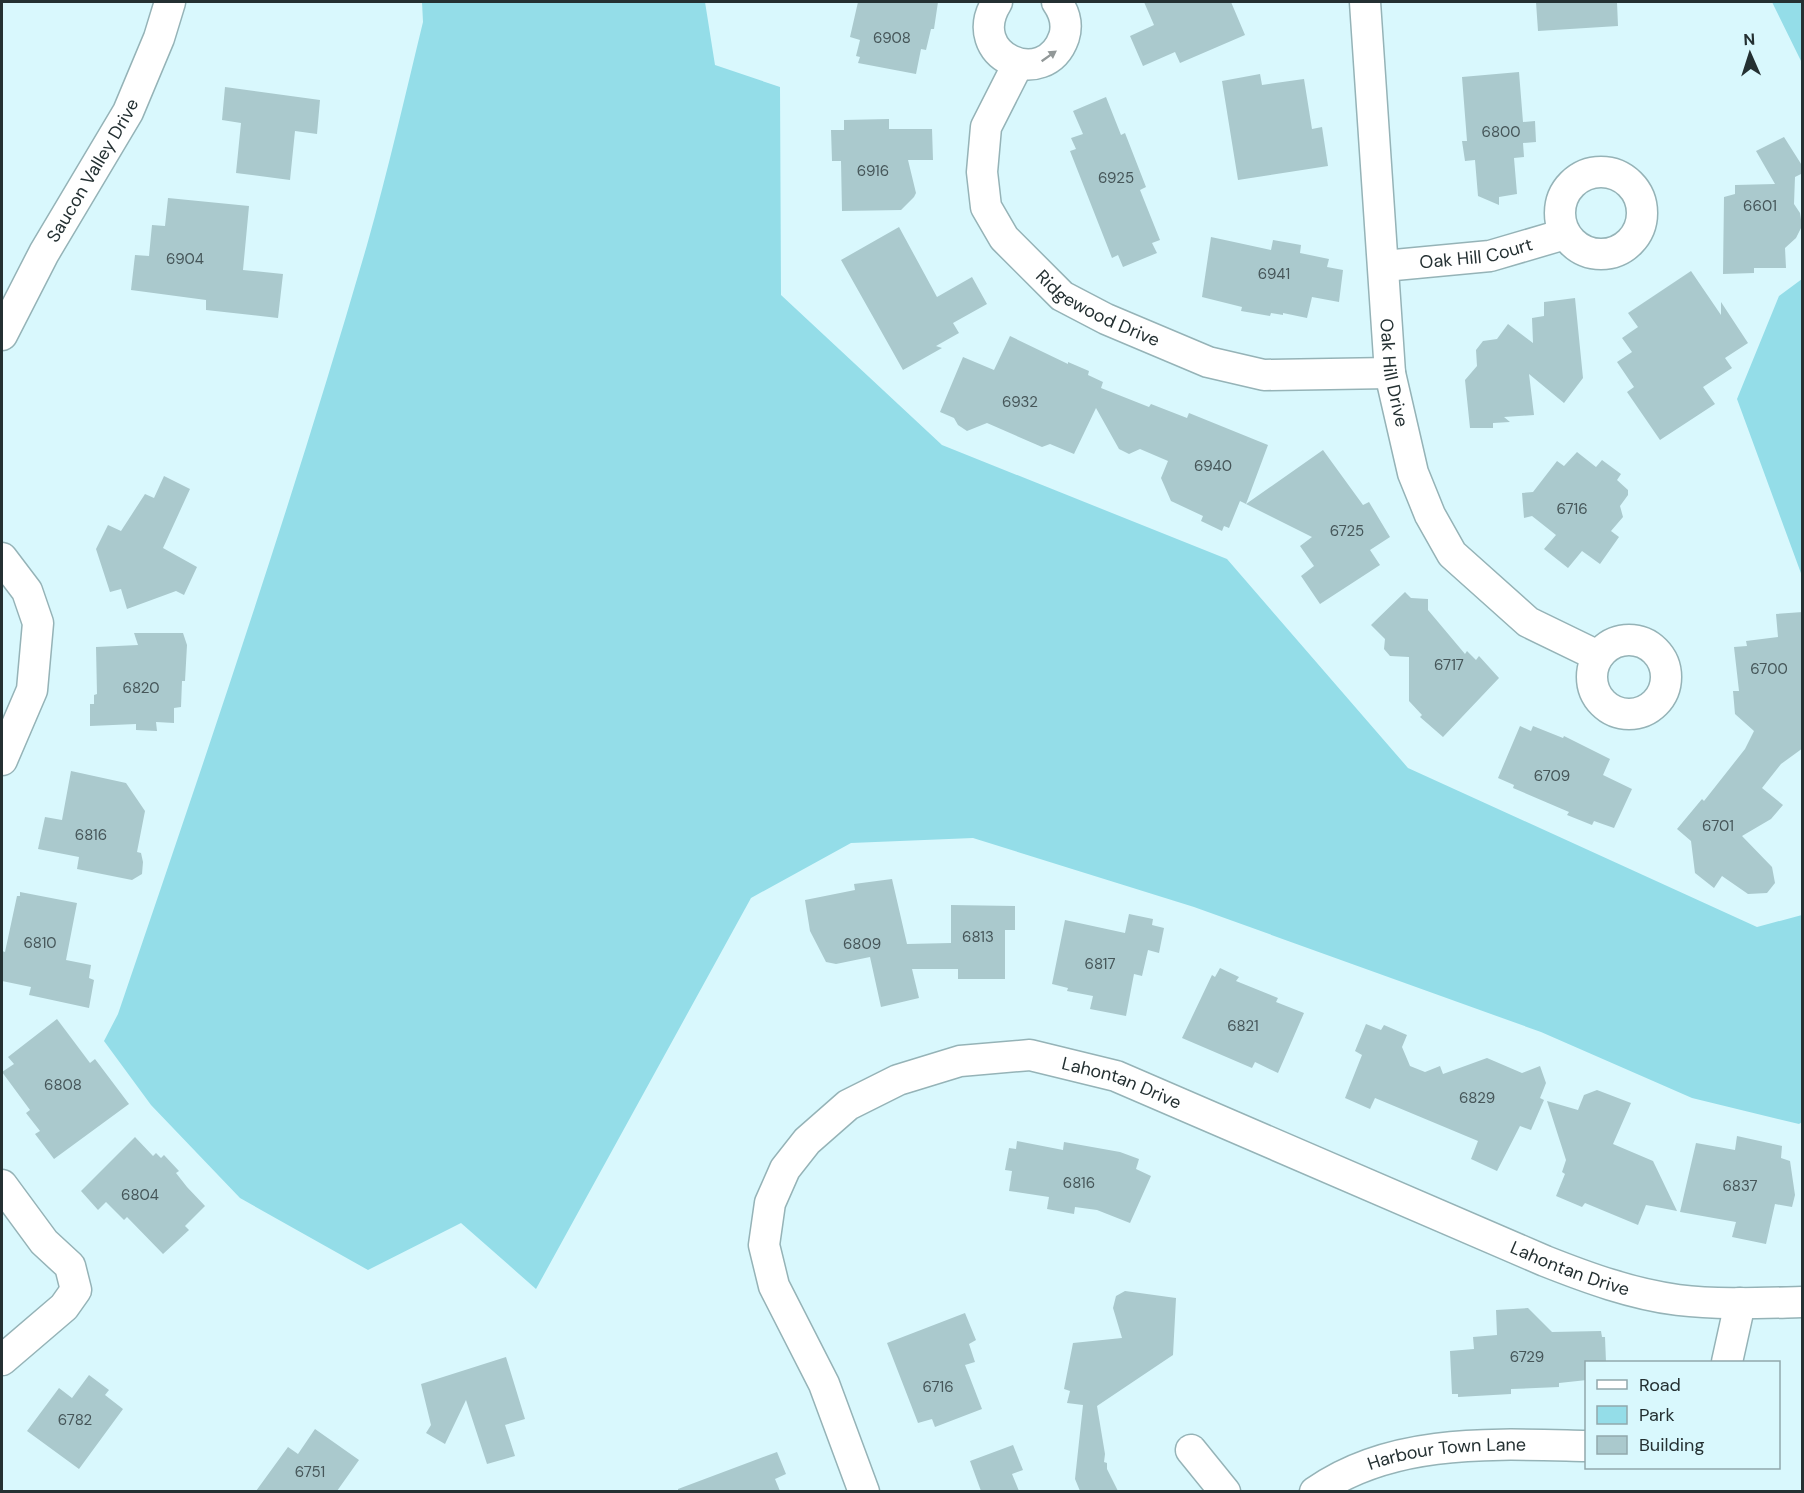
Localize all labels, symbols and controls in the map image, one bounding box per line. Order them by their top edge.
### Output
north arrow [1720,24,1780,84]
house number: 6908 [873,28,911,48]
text: N [1743,29,1756,50]
one-way arrow [1040,50,1056,62]
street label: Saucon Valley Drive [41,95,144,247]
house number: 6800 [1481,122,1521,142]
house number: 6916 [857,161,889,181]
house number: 6925 [1098,168,1134,188]
house number: 6601 [1743,196,1777,216]
street label: Oak Hill Court [1418,232,1535,275]
house number: 6904 [166,249,204,269]
street label: Ridgewood Drive [1030,264,1163,352]
house number: 6941 [1258,264,1290,284]
street label: Oak Hill Drive [1374,318,1414,429]
house number: 6932 [1002,392,1038,412]
house number: 6940 [1194,456,1232,476]
house number: 6716 [1556,499,1588,519]
house number: 6725 [1330,521,1364,541]
house number: 6717 [1434,655,1464,675]
house number: 6700 [1750,659,1788,679]
house number: 6820 [122,678,160,698]
house number: 6709 [1534,766,1570,786]
house number: 6701 [1702,816,1734,836]
house number: 6816 [75,825,107,845]
house number: 6813 [962,927,994,947]
house number: 6810 [23,933,57,953]
house number: 6809 [843,934,881,954]
house number: 6817 [1085,954,1115,974]
house number: 6821 [1227,1016,1259,1036]
street label: Lahontan Drive [1059,1051,1185,1115]
house number: 6808 [44,1075,82,1095]
house number: 6829 [1459,1088,1495,1108]
house number: 6816 [1063,1173,1095,1193]
house number: 6837 [1722,1176,1758,1196]
house number: 6804 [121,1185,159,1205]
street label: Lahontan Drive [1507,1236,1632,1302]
house number: 6729 [1510,1347,1544,1367]
legend [1585,1361,1780,1469]
text: Road [1639,1373,1681,1397]
house number: 6716 [922,1377,954,1397]
text: Park [1639,1403,1675,1427]
house number: 6782 [58,1410,92,1430]
street label: Harbour Town Lane [1364,1433,1526,1476]
text: Building [1639,1433,1704,1457]
house number: 6751 [295,1462,325,1482]

